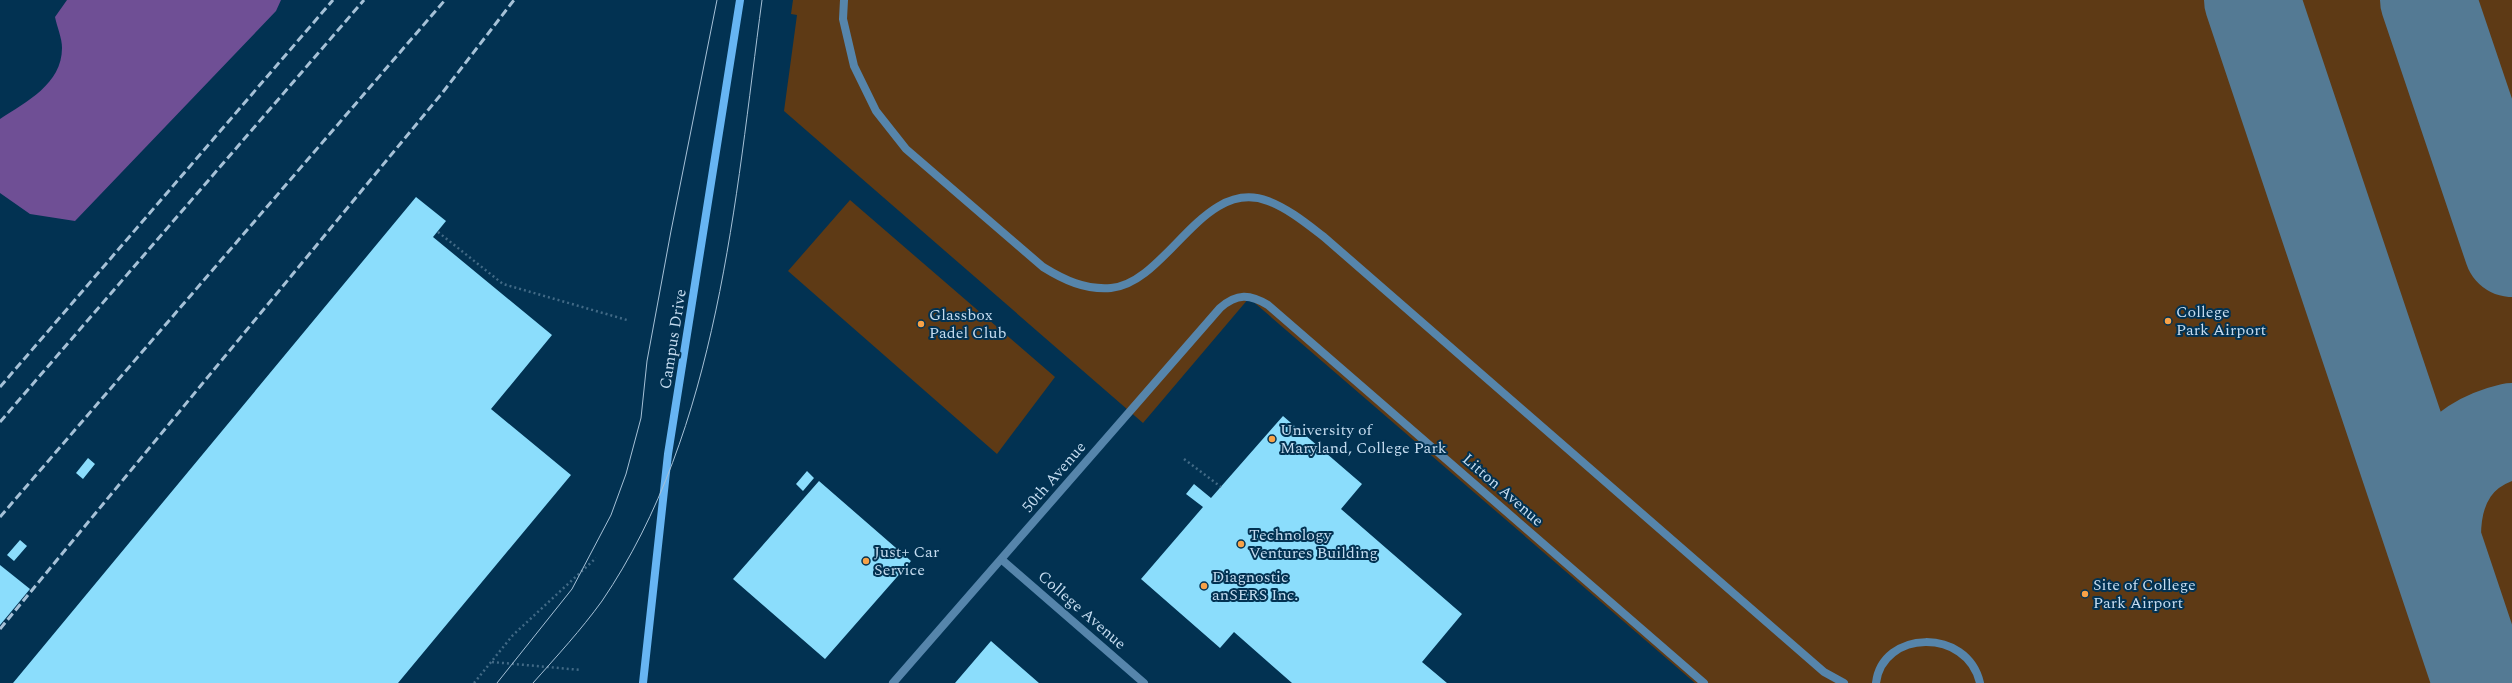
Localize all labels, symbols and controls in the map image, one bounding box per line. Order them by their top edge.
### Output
street label: Campus Drive [653,287,693,391]
place label: College Park Airport [2176,300,2266,342]
place label: Glassbox Padel Club [929,303,1006,345]
marker: College Park Airport [2163,316,2173,326]
marker: Glassbox Padel Club [916,319,926,329]
place label: University of Maryland, College Park [1280,418,1447,460]
marker: University of Maryland, College Park [1267,434,1277,444]
street label: 50th Avenue [1016,436,1092,518]
street label: Litton Avenue [1457,448,1549,532]
place label: Technology Ventures Building [1249,523,1378,565]
marker: Technology Ventures Building [1236,539,1246,549]
place label: Just+ Car Service [874,540,939,582]
marker: Just+ Car Service [861,556,871,566]
street label: College Avenue [1032,565,1132,655]
place label: Diagnostic anSERS Inc. [1212,565,1298,607]
place label: Site of College Park Airport [2093,573,2196,615]
marker: Diagnostic anSERS Inc. [1199,581,1209,591]
marker: Site of College Park Airport [2080,589,2090,599]

